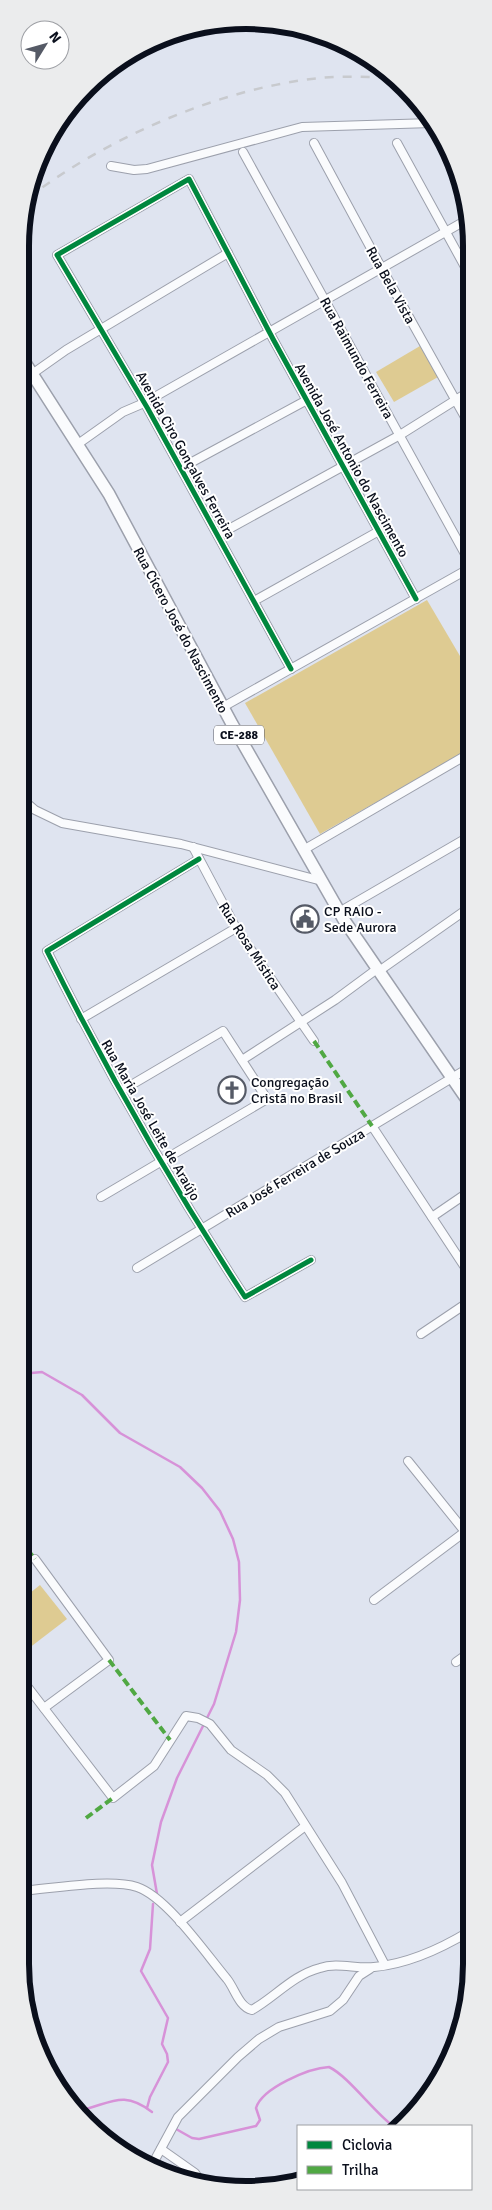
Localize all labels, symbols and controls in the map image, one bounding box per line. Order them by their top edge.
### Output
north arrow [20,20,70,70]
text: N [45,28,65,46]
street label: Rua Bela Vista [362,244,419,327]
street label: Rua Raimundo Ferreira [316,295,397,422]
street label: Avenida José Antonio do Nascimento [291,360,412,560]
street label: Avenida Ciro Gonçalves Ferreira [132,368,239,542]
street label: Rua Cícero José do Nascimento [129,544,232,716]
road number: CE-288 [214,726,264,744]
street label: Rua Rosa Mística [215,899,284,993]
place label: CP RAIO - Sede Aurora [324,903,397,936]
public building icon: CP RAIO - Sede Aurora [290,904,320,934]
street label: Rua Maria José Leite de Araújo [97,1037,204,1204]
place label: Congregação Cristã no Brasil [251,1074,342,1107]
church icon: Congregação Cristã no Brasil [217,1075,247,1105]
street label: Rua José Ferreira de Souza [223,1125,368,1222]
legend [297,2125,472,2190]
text: Ciclovia [342,2136,392,2154]
text: Trilha [342,2161,379,2179]

